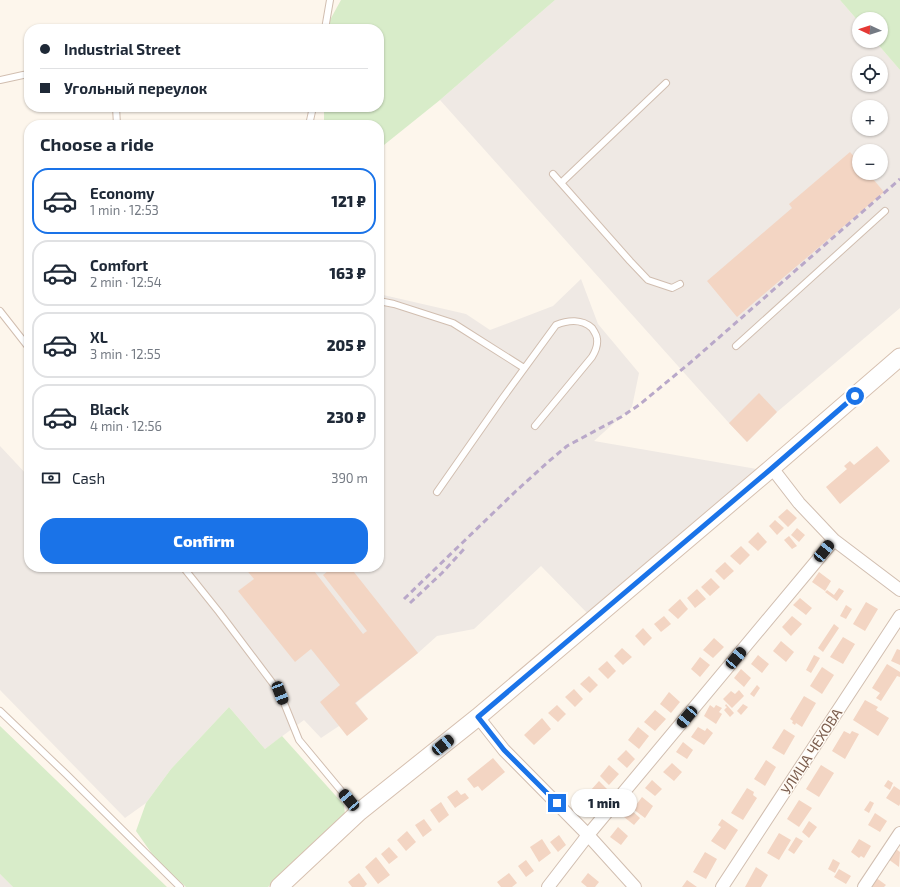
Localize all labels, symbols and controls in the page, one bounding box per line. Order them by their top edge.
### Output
north arrow [852,12,888,48]
map controls [852,12,888,180]
text: Industrial Street [64,40,181,58]
button: locate [852,56,888,92]
text: Угольный переулок [64,79,207,97]
button: + [852,100,888,136]
text: Choose a ride [40,133,154,155]
button: − [852,144,888,180]
icon: car [42,183,78,219]
text: Economy [90,184,155,202]
text: 121 ₽ [331,192,366,210]
text: 1 min · 12:53 [90,202,159,218]
icon: car [42,255,78,291]
text: Comfort [90,256,148,274]
text: 163 ₽ [329,264,366,282]
text: 2 min · 12:54 [90,274,162,290]
icon: car [42,327,78,363]
text: XL [90,328,108,346]
text: 205 ₽ [327,336,366,354]
text: 3 min · 12:55 [90,346,161,362]
route start [846,387,864,405]
icon: car [42,399,78,435]
text: Black [90,400,129,418]
text: 230 ₽ [326,408,366,426]
text: 4 min · 12:56 [90,418,162,434]
icon: cash [40,467,62,489]
text: Cash [72,469,105,487]
text: 390 m [331,470,368,486]
button: Confirm [40,518,368,564]
car [812,538,836,564]
car [724,645,748,671]
car [270,680,290,706]
car [675,704,699,730]
street label: УЛИЦА ЧЕХОВА [777,705,845,797]
car [430,733,456,757]
car [337,787,361,813]
callout: 1 min [571,789,637,817]
route end [548,794,566,812]
text: 1 min [588,795,620,811]

